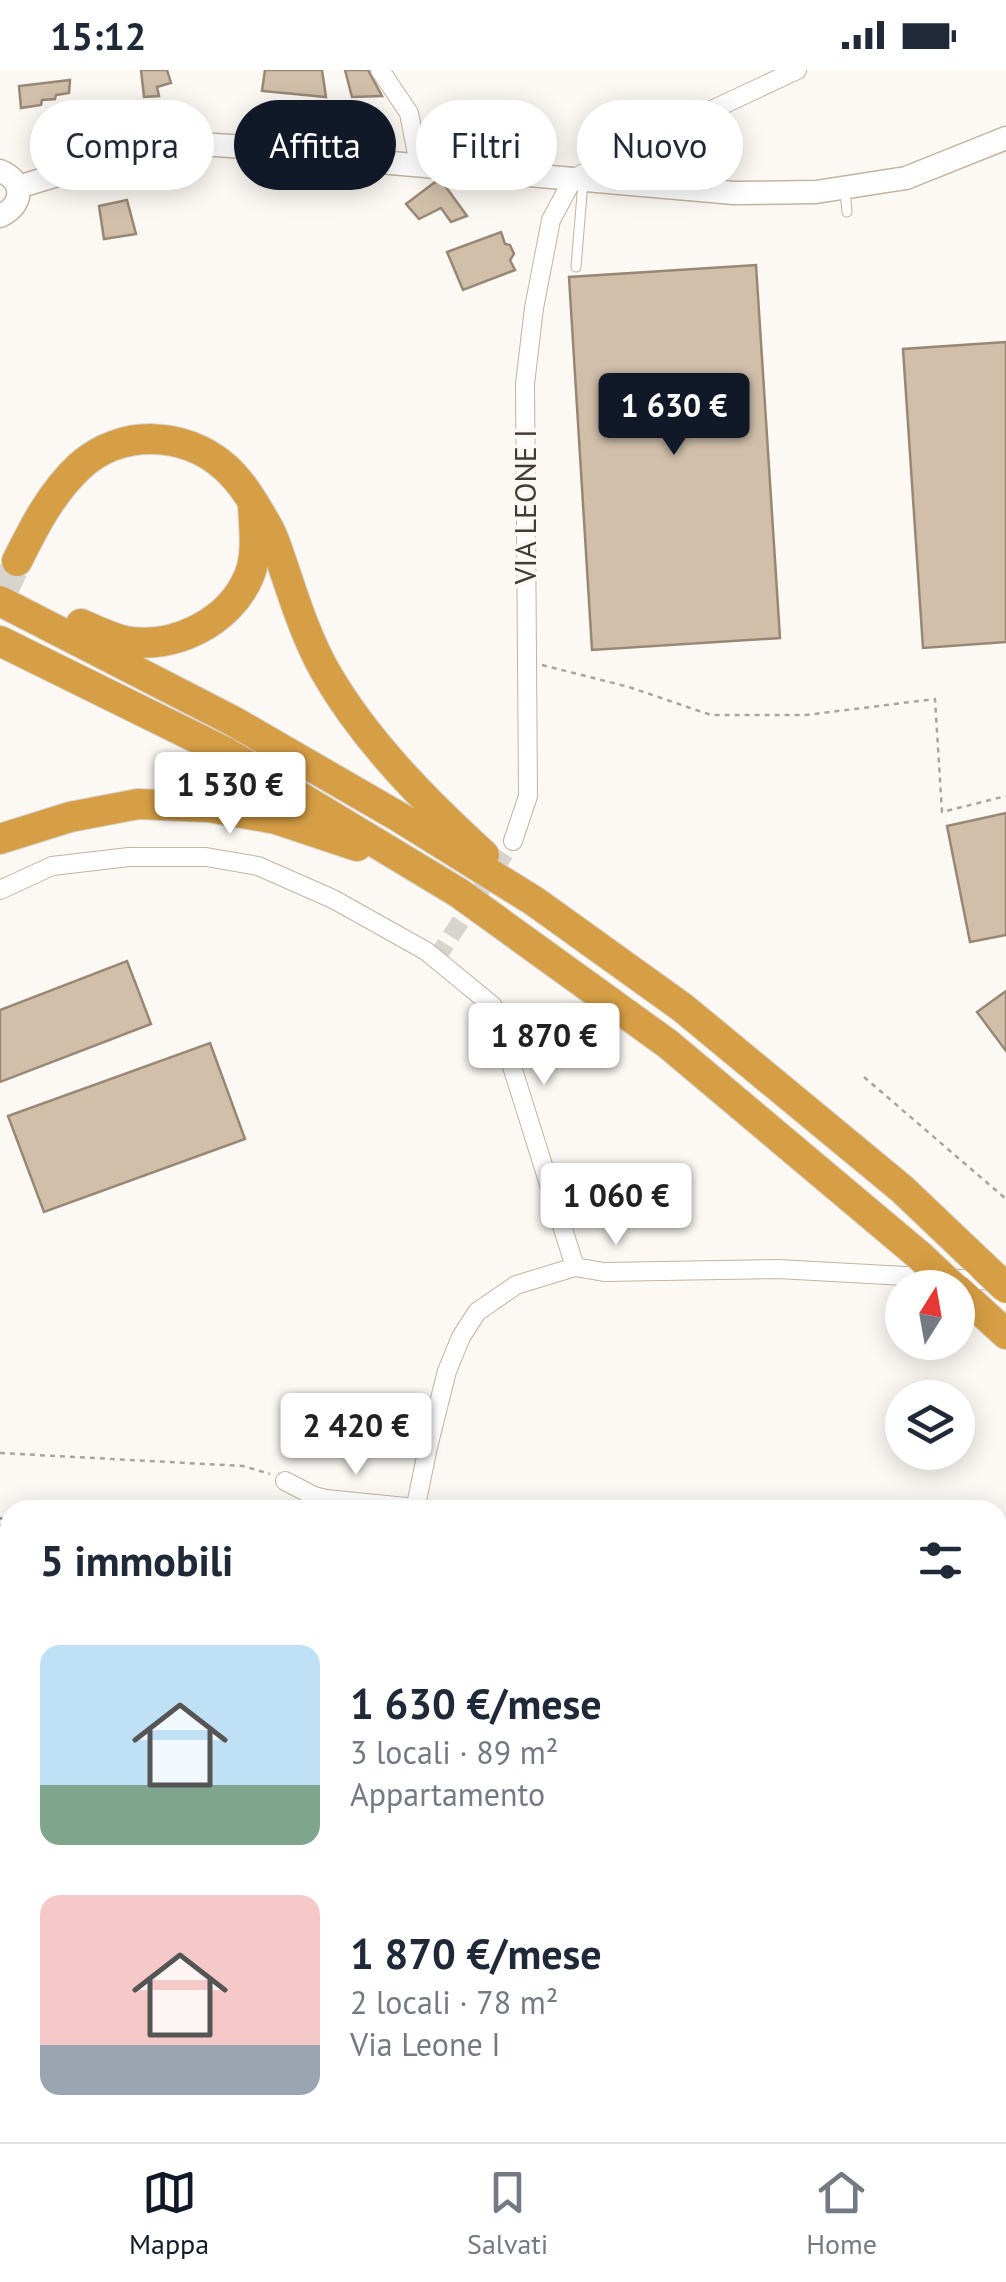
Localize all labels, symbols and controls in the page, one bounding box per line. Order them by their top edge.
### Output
text: 15:12 [50,11,146,60]
chip: Compra [30,100,214,190]
chip: Affitta [234,100,396,190]
chip: Filtri [416,100,557,190]
chip: Nuovo [577,100,743,190]
pin: 1 630 € [582,373,766,458]
text: 1 630 € [621,384,727,426]
street label: VIA LEONE I [505,429,544,586]
pin: 1 530 € [138,752,322,837]
text: 1 530 € [177,763,283,805]
pin: 1 870 € [452,1003,636,1088]
text: 1 870 € [491,1014,597,1056]
pin: 1 060 € [524,1163,708,1248]
text: 1 060 € [563,1174,669,1216]
north arrow [885,1270,975,1360]
map controls [885,1270,975,1470]
button: layers [885,1380,975,1470]
pin: 2 420 € [264,1393,448,1478]
text: 2 420 € [303,1404,409,1446]
text: 5 immobili [40,1533,233,1588]
icon: filters [913,1533,968,1588]
text: 1 630 €/mese [350,1676,602,1731]
icon: home [120,1685,240,1805]
text: 3 locali · 89 m² [350,1731,558,1773]
text: Appartamento [350,1773,545,1815]
text: 1 870 €/mese [350,1926,602,1981]
icon: home [120,1935,240,2055]
text: 2 locali · 78 m² [350,1981,558,2023]
text: Via Leone I [350,2023,501,2065]
tab: Mappa [129,2165,209,2262]
tab: Salvati [467,2165,548,2262]
tab: Home [806,2165,877,2262]

